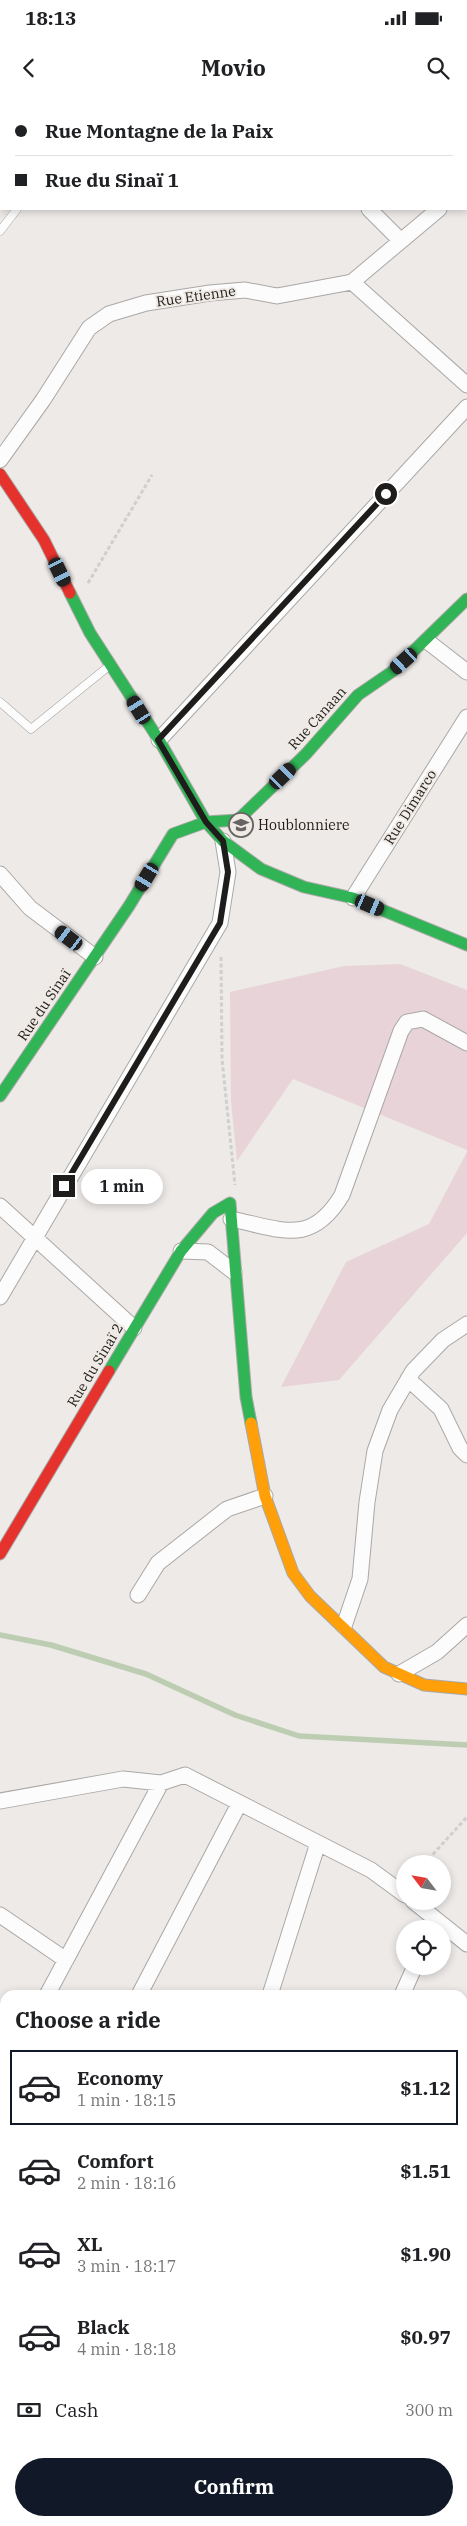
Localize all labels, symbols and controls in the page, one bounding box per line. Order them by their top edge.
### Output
text: 18:13 [25,6,76,30]
text: Movio [201,53,266,82]
icon: back [15,54,43,82]
icon: search [424,54,452,82]
text: Rue Montagne de la Paix [45,119,273,143]
text: Rue du Sinaï 1 [45,168,179,192]
street label: Rue Etienne [155,282,237,310]
route start [375,483,397,505]
car [46,555,73,589]
car [387,645,420,677]
street label: Rue Canaan [284,683,350,753]
car [124,693,153,727]
car [266,760,299,792]
street label: Rue Dimarco [380,766,440,848]
school or university icon: Houblonniere [228,812,254,838]
place label: Houblonniere [258,816,350,834]
car [132,860,161,894]
car [353,892,386,918]
car [52,923,85,953]
street label: Rue du Sinaï [13,965,75,1044]
callout: 1 min [82,1168,164,1204]
route end [53,1175,75,1197]
text: 1 min [100,1176,144,1196]
street label: Rue du Sinaï 2 [63,1320,127,1410]
north arrow [396,1855,451,1910]
map controls [396,1855,451,1975]
button: locate [396,1920,451,1975]
text: Choose a ride [15,2005,161,2034]
icon: car [17,2065,62,2110]
text: Economy [77,2066,163,2090]
text: $1.12 [400,2076,451,2100]
text: 1 min · 18:15 [77,2090,176,2110]
icon: car [17,2148,62,2193]
text: Comfort [77,2149,154,2173]
text: $1.51 [400,2159,451,2183]
text: 2 min · 18:16 [77,2173,176,2193]
icon: car [17,2231,62,2276]
text: XL [77,2232,103,2256]
text: $1.90 [400,2242,451,2266]
text: 3 min · 18:17 [77,2256,176,2276]
icon: car [17,2314,62,2359]
text: Black [77,2315,129,2339]
text: $0.97 [400,2325,451,2349]
text: 4 min · 18:18 [77,2339,176,2359]
icon: cash [15,2396,43,2424]
text: Cash [55,2398,99,2422]
text: 300 m [405,2400,453,2420]
button: Confirm [15,2458,453,2516]

